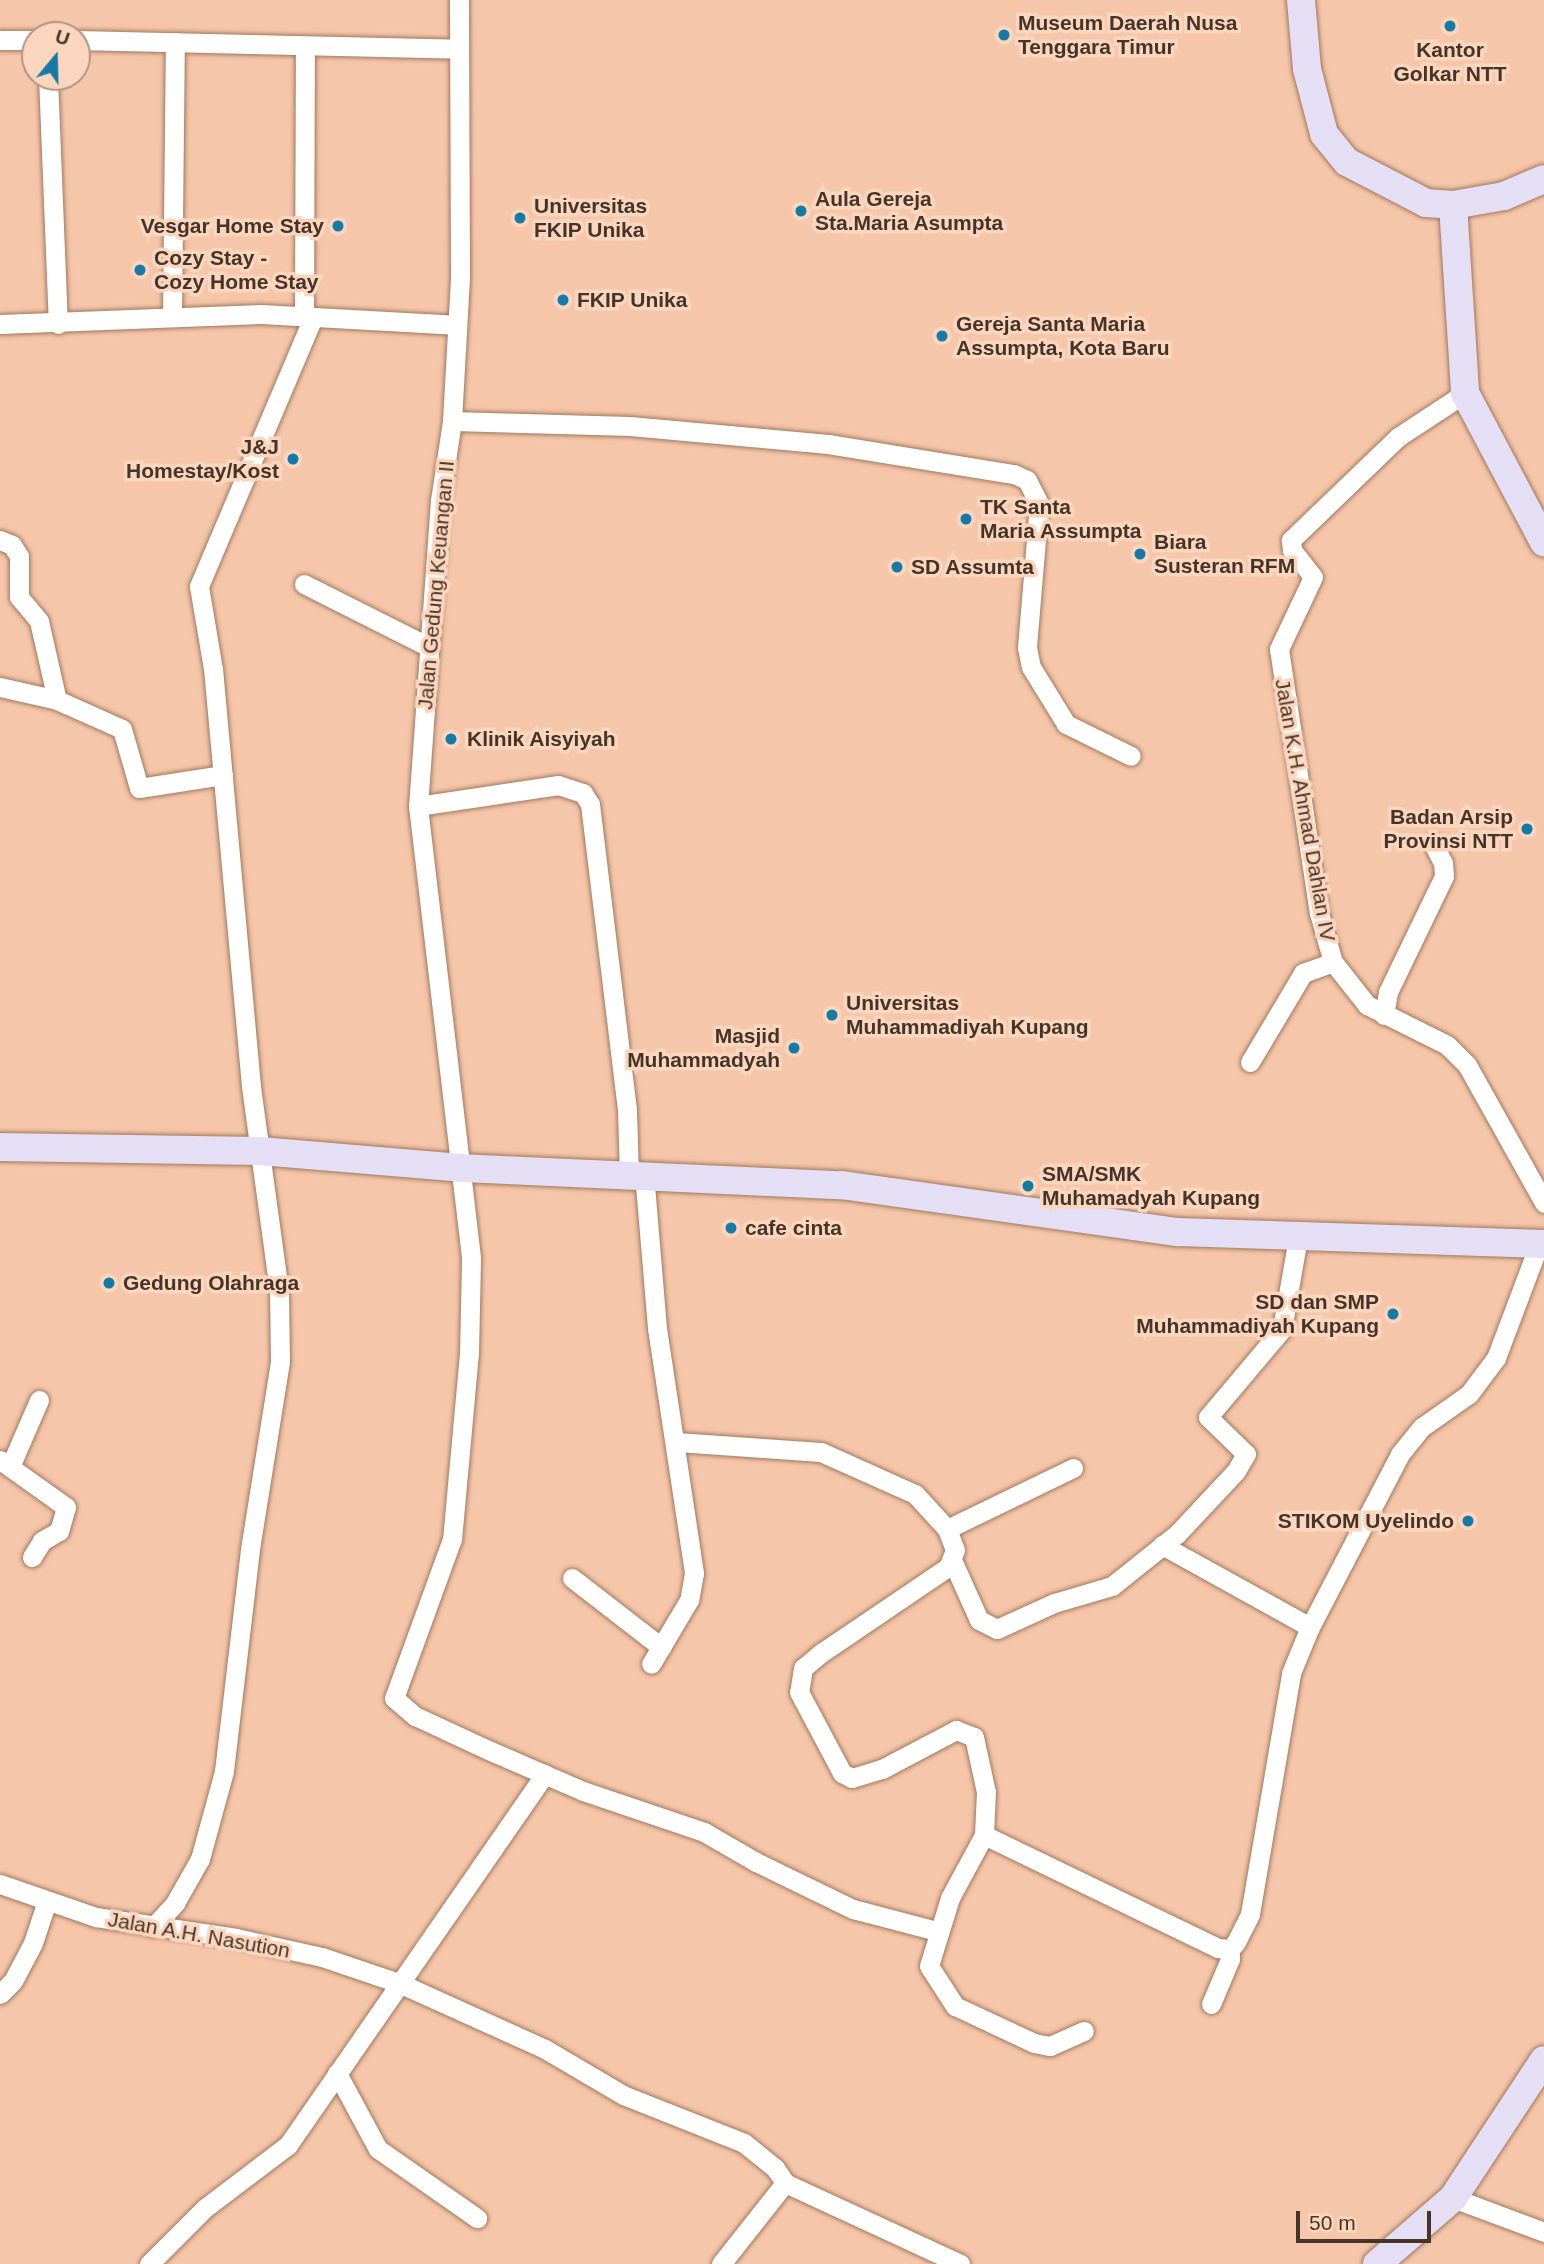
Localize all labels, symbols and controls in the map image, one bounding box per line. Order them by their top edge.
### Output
place label: Museum Daerah Nusa Tenggara Timur [1018,10,1237,60]
marker: Kantor Golkar NTT [1442,18,1458,34]
north arrow [21,21,91,91]
text: U [52,25,72,50]
marker: Museum Daerah Nusa Tenggara Timur [996,27,1012,43]
place label: Kantor Golkar NTT [1393,37,1507,87]
place label: Aula Gereja Sta.Maria Asumpta [815,186,1004,236]
place label: Universitas FKIP Unika [534,193,647,243]
marker: Aula Gereja Sta.Maria Asumpta [793,203,809,219]
marker: Universitas FKIP Unika [512,210,528,226]
place label: Vesgar Home Stay [141,213,324,239]
marker: Vesgar Home Stay [330,218,346,234]
place label: Cozy Stay - Cozy Home Stay [154,245,319,295]
marker: Cozy Stay - Cozy Home Stay [132,262,148,278]
place label: FKIP Unika [577,287,688,313]
marker: FKIP Unika [555,292,571,308]
place label: Gereja Santa Maria Assumpta, Kota Baru [956,311,1170,361]
marker: Gereja Santa Maria Assumpta, Kota Baru [934,328,950,344]
place label: J&J Homestay/Kost [126,434,279,484]
marker: J&J Homestay/Kost [285,451,301,467]
street label: Jalan Gedung Keuangan II [413,459,459,711]
place label: TK Santa Maria Assumpta [980,494,1142,544]
marker: TK Santa Maria Assumpta [958,511,974,527]
place label: Biara Susteran RFM [1154,529,1295,579]
marker: Biara Susteran RFM [1132,546,1148,562]
place label: SD Assumta [911,554,1035,580]
marker: SD Assumta [889,559,905,575]
street label: Jalan K.H. Ahmad Dahlan IV [1269,676,1341,944]
place label: Klinik Aisyiyah [467,726,616,752]
marker: Klinik Aisyiyah [441,729,461,749]
place label: Badan Arsip Provinsi NTT [1383,804,1513,854]
marker: Badan Arsip Provinsi NTT [1519,821,1535,837]
place label: Universitas Muhammadiyah Kupang [846,990,1089,1040]
marker: Universitas Muhammadiyah Kupang [824,1007,840,1023]
place label: Masjid Muhammadyah [627,1023,780,1073]
marker: Masjid Muhammadyah [786,1040,802,1056]
place label: SMA/SMK Muhamadyah Kupang [1042,1161,1260,1211]
marker: SMA/SMK Muhamadyah Kupang [1020,1178,1036,1194]
place label: cafe cinta [745,1215,842,1241]
marker: cafe cinta [723,1220,739,1236]
place label: Gedung Olahraga [123,1270,299,1296]
marker: Gedung Olahraga [101,1275,117,1291]
place label: SD dan SMP Muhammadiyah Kupang [1136,1289,1379,1339]
marker: SD dan SMP Muhammadiyah Kupang [1385,1306,1401,1322]
place label: STIKOM Uyelindo [1278,1508,1454,1534]
marker: STIKOM Uyelindo [1460,1513,1476,1529]
street label: Jalan A.H. Nasution [105,1906,293,1964]
scale bar [1299,2198,1434,2242]
text: 50 m [1309,2211,1356,2234]

